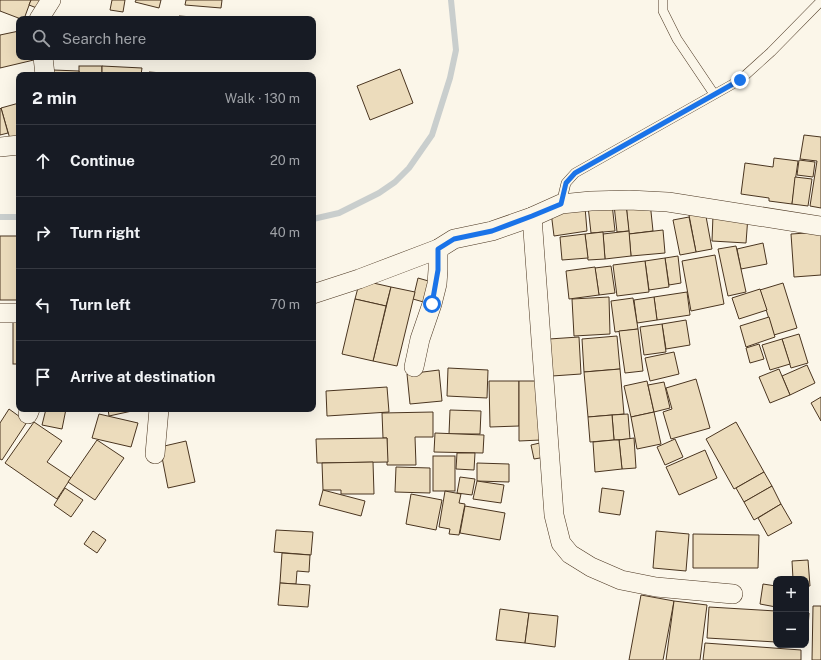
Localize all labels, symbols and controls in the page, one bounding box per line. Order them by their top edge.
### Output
search box [16,16,316,60]
icon: search [30,27,52,49]
text: Search here [62,30,146,47]
route end [731,71,749,89]
text: 2 min [32,88,77,108]
text: Walk · 130 m [225,91,300,106]
icon: ahead [32,150,54,172]
text: Continue [70,152,135,169]
text: 20 m [270,153,300,168]
icon: right [32,222,54,244]
text: Turn right [70,224,140,241]
text: 40 m [269,225,300,240]
icon: left [32,294,54,316]
route start [423,295,441,313]
text: Turn left [70,296,131,313]
text: 70 m [270,297,300,312]
icon: arrive [32,366,54,388]
text: Arrive at destination [70,368,215,385]
map controls [773,576,809,648]
button: + [773,576,809,612]
button: − [773,612,809,648]

